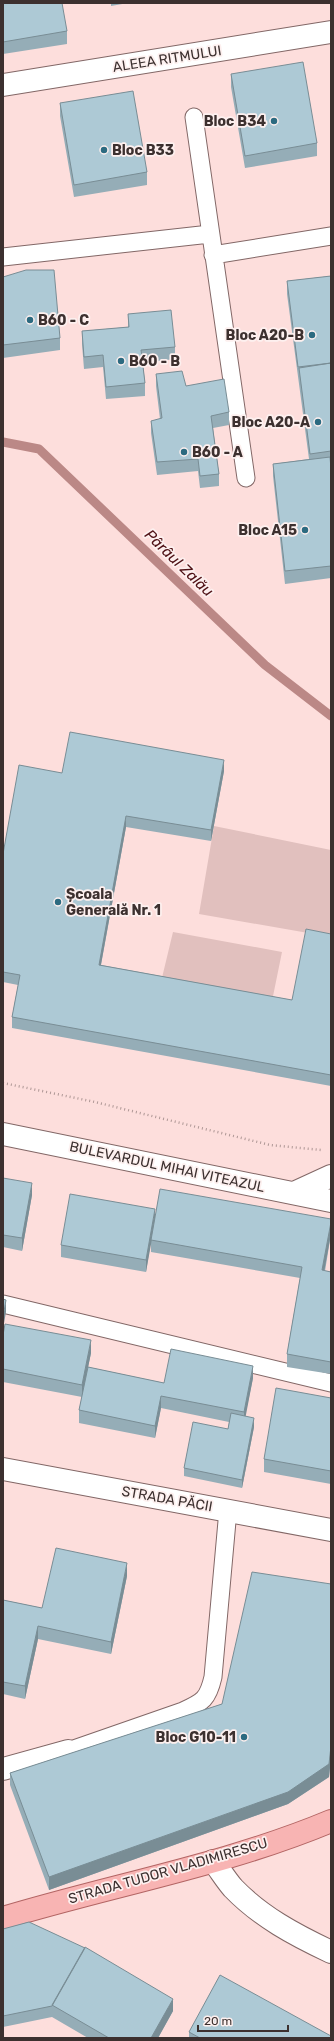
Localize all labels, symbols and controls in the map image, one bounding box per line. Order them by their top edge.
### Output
street label: ALEEA RITMULUI [111,42,223,76]
place label: Bloc B34 [204,113,266,130]
marker: Bloc B34 [269,116,279,126]
place label: Bloc B33 [112,142,174,159]
marker: Bloc B33 [99,145,109,155]
place label: B60 - C [38,312,89,329]
marker: B60 - C [25,315,35,325]
place label: Bloc A20-B [226,327,304,344]
marker: Bloc A20-B [307,330,317,340]
place label: B60 - B [129,353,180,370]
marker: B60 - B [116,356,126,366]
place label: Bloc A20-A [232,414,310,431]
marker: Bloc A20-A [313,417,323,427]
place label: B60 - A [192,444,243,461]
marker: B60 - A [179,447,189,457]
place label: Bloc A15 [238,522,297,539]
marker: Bloc A15 [300,525,310,535]
water label: Pârâul Zalău [141,526,217,600]
place label: Școala Generală Nr. 1 [66,886,161,919]
marker: Școala Generală Nr. 1 [53,897,63,907]
street label: BULEVARDUL MIHAI VITEAZUL [68,1138,266,1196]
street label: STRADA PĂCII [120,1482,214,1515]
place label: Bloc G10-11 [156,1729,236,1746]
marker: Bloc G10-11 [239,1732,249,1742]
street label: STRADA TUDOR VLADIMIRESCU [66,1834,270,1908]
scale bar [198,2007,288,2033]
text: 20 m [204,2014,232,2028]

